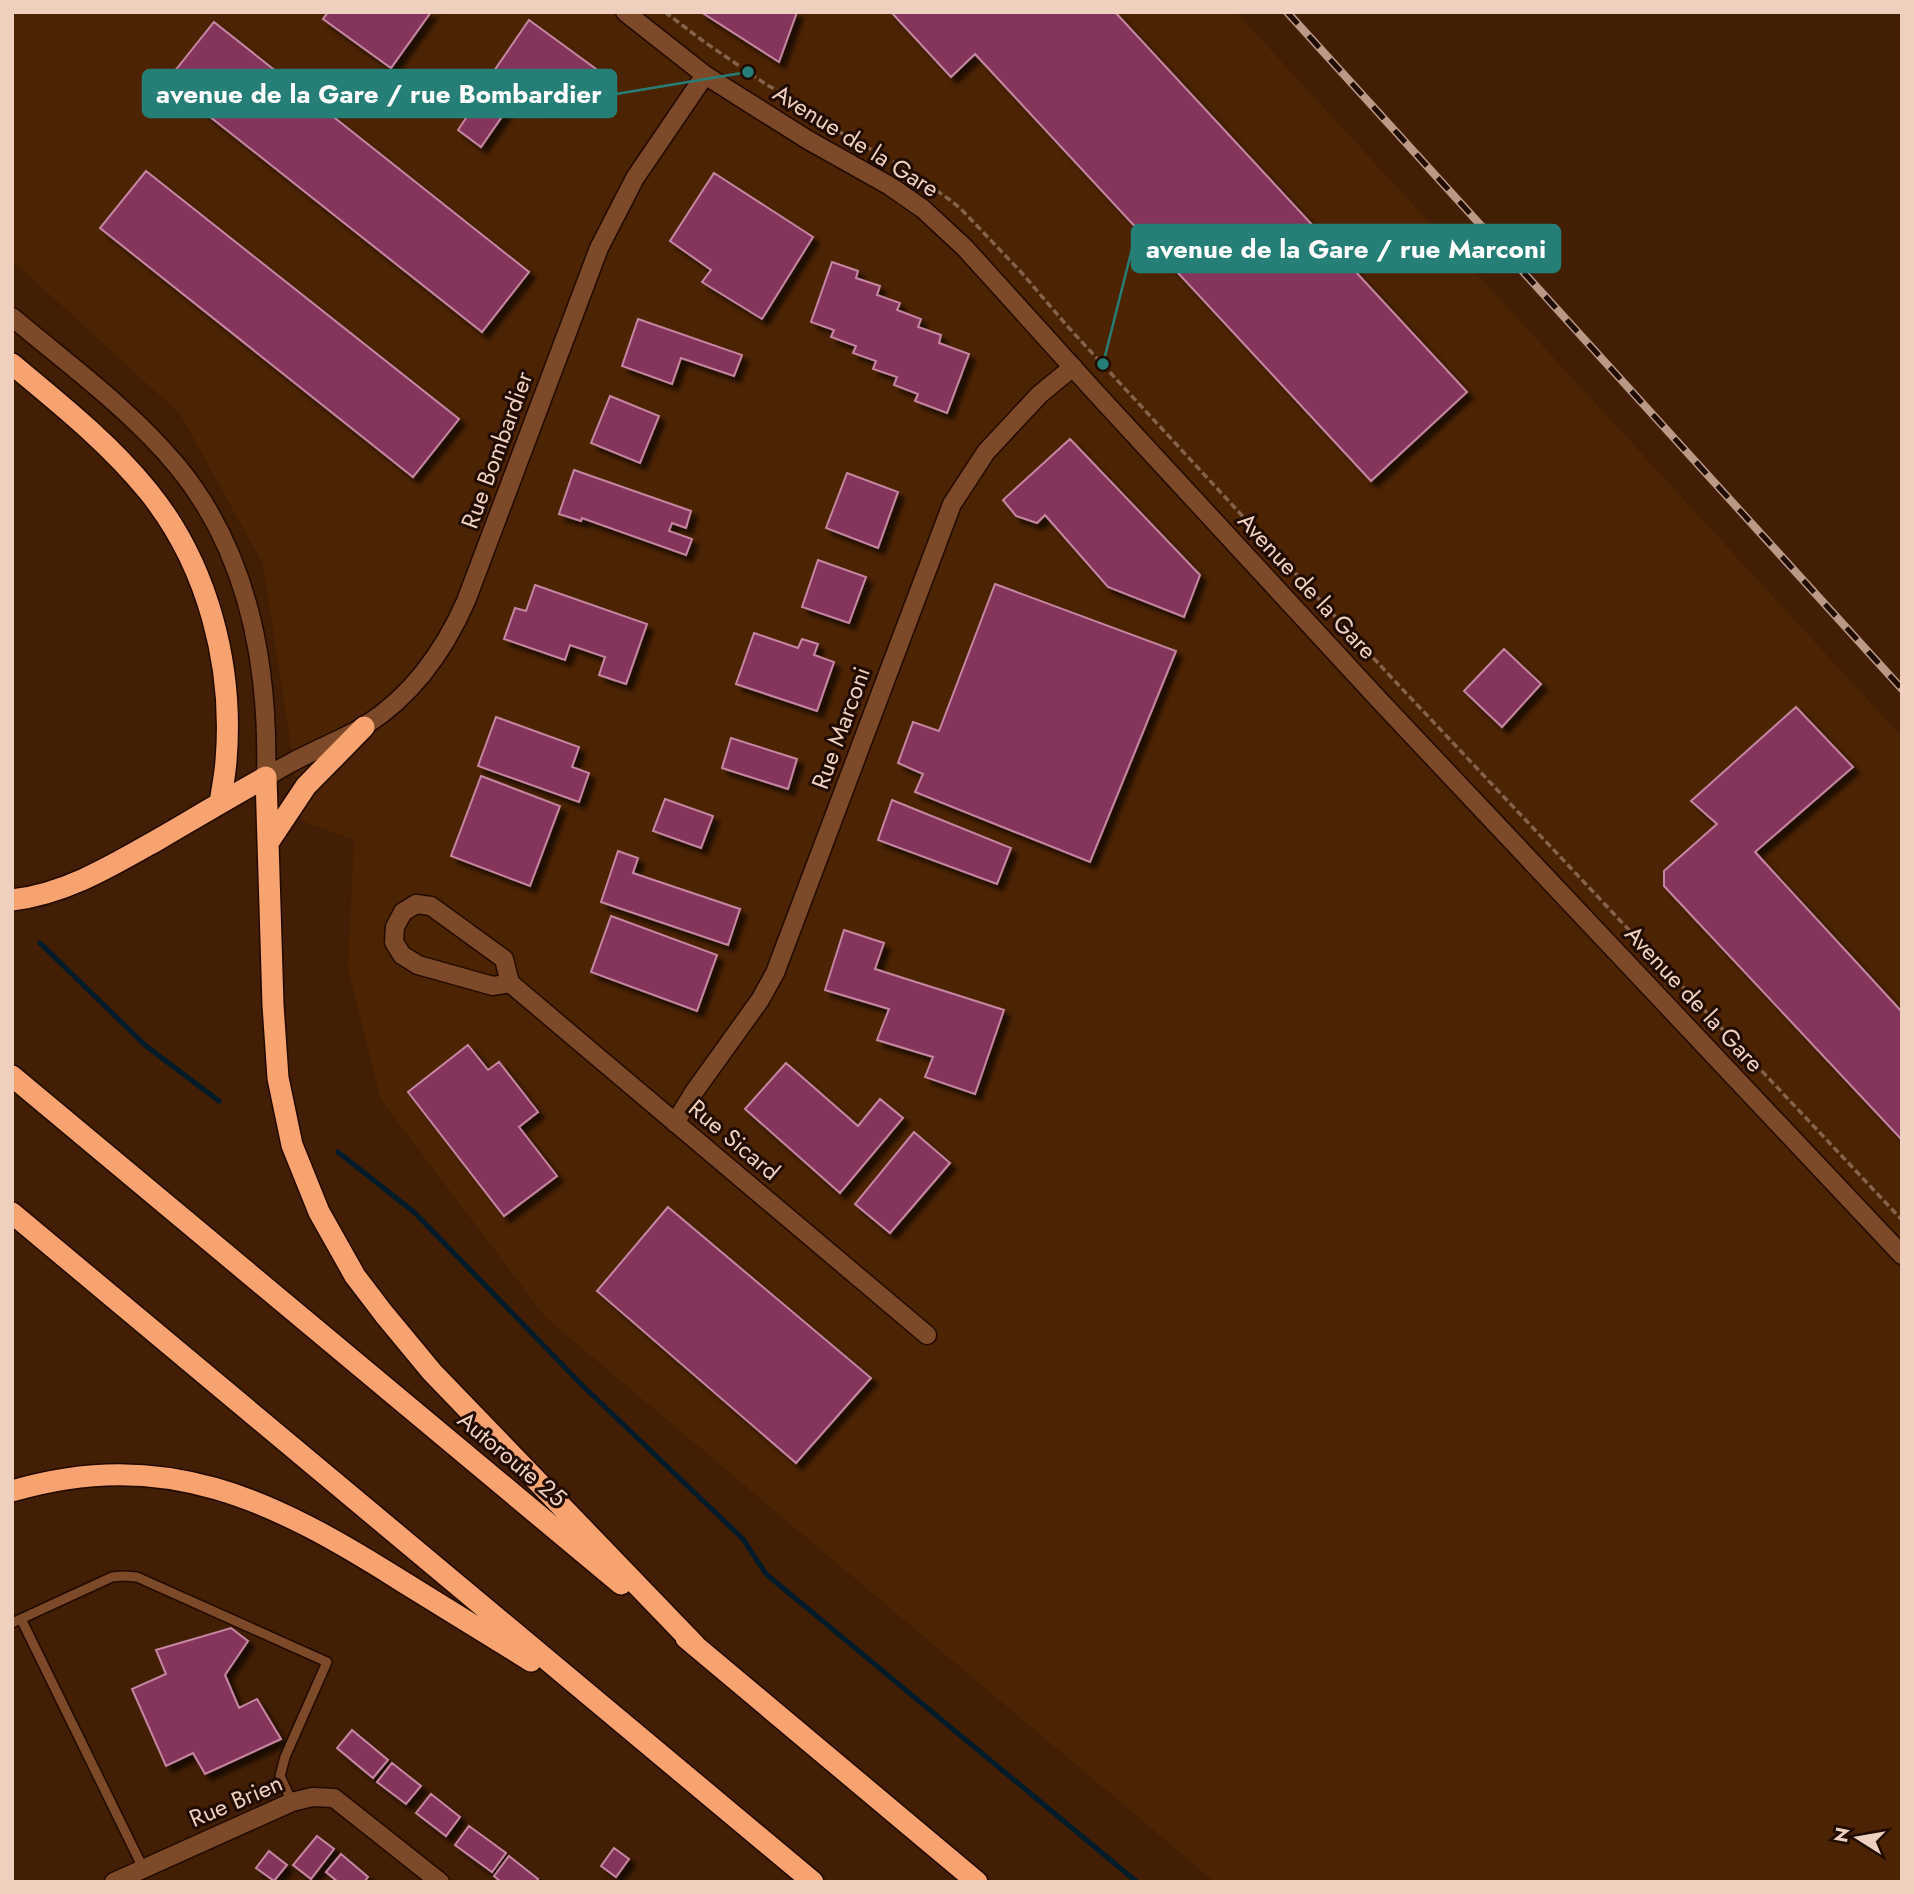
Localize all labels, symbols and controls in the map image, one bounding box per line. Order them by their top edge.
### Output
callout: avenue de la Gare / rue Bombardier [143,70,616,117]
text: avenue de la Gare / rue Bombardier [156,75,602,113]
street label: Avenue de la Gare [766,75,946,206]
callout: avenue de la Gare / rue Marconi [1132,225,1560,272]
text: avenue de la Gare / rue Marconi [1146,230,1546,268]
street label: Rue Bombardier [452,366,541,533]
street label: Avenue de la Gare [1230,504,1385,667]
street label: Rue Marconi [802,662,879,794]
street label: Avenue de la Gare [1617,917,1772,1080]
street label: Rue Sicard [681,1091,788,1188]
street label: Autoroute 25 [450,1402,574,1515]
street label: Rue Brien [184,1765,288,1836]
north arrow [1823,1803,1893,1873]
text: N [1827,1825,1856,1845]

